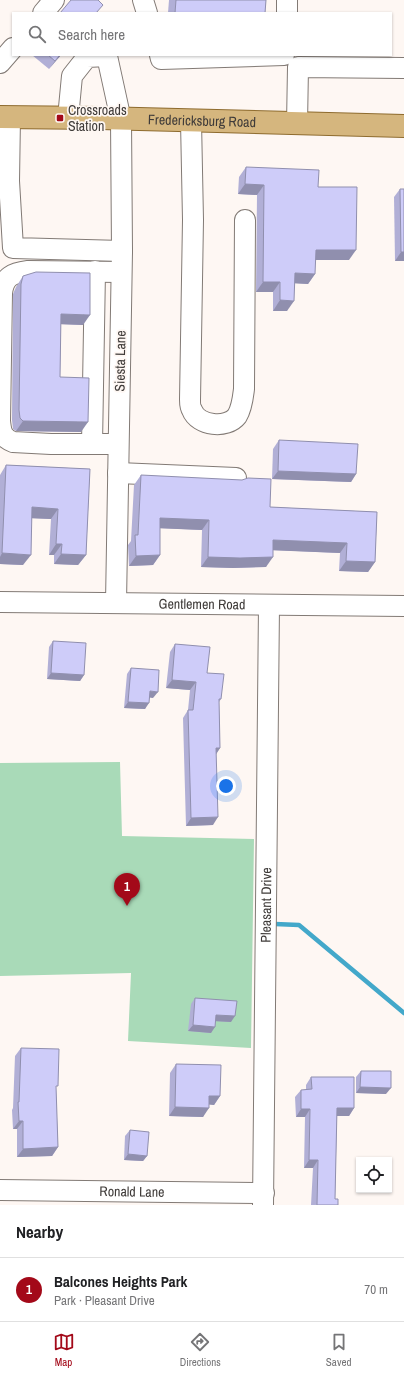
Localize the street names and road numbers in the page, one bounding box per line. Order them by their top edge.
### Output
street label: Fredericksburg Road [148,110,256,131]
street label: Siesta Lane [110,330,130,392]
street label: Gentlemen Road [158,595,246,613]
street label: Pleasant Drive [257,867,275,943]
street label: Ronald Lane [99,1182,165,1201]

